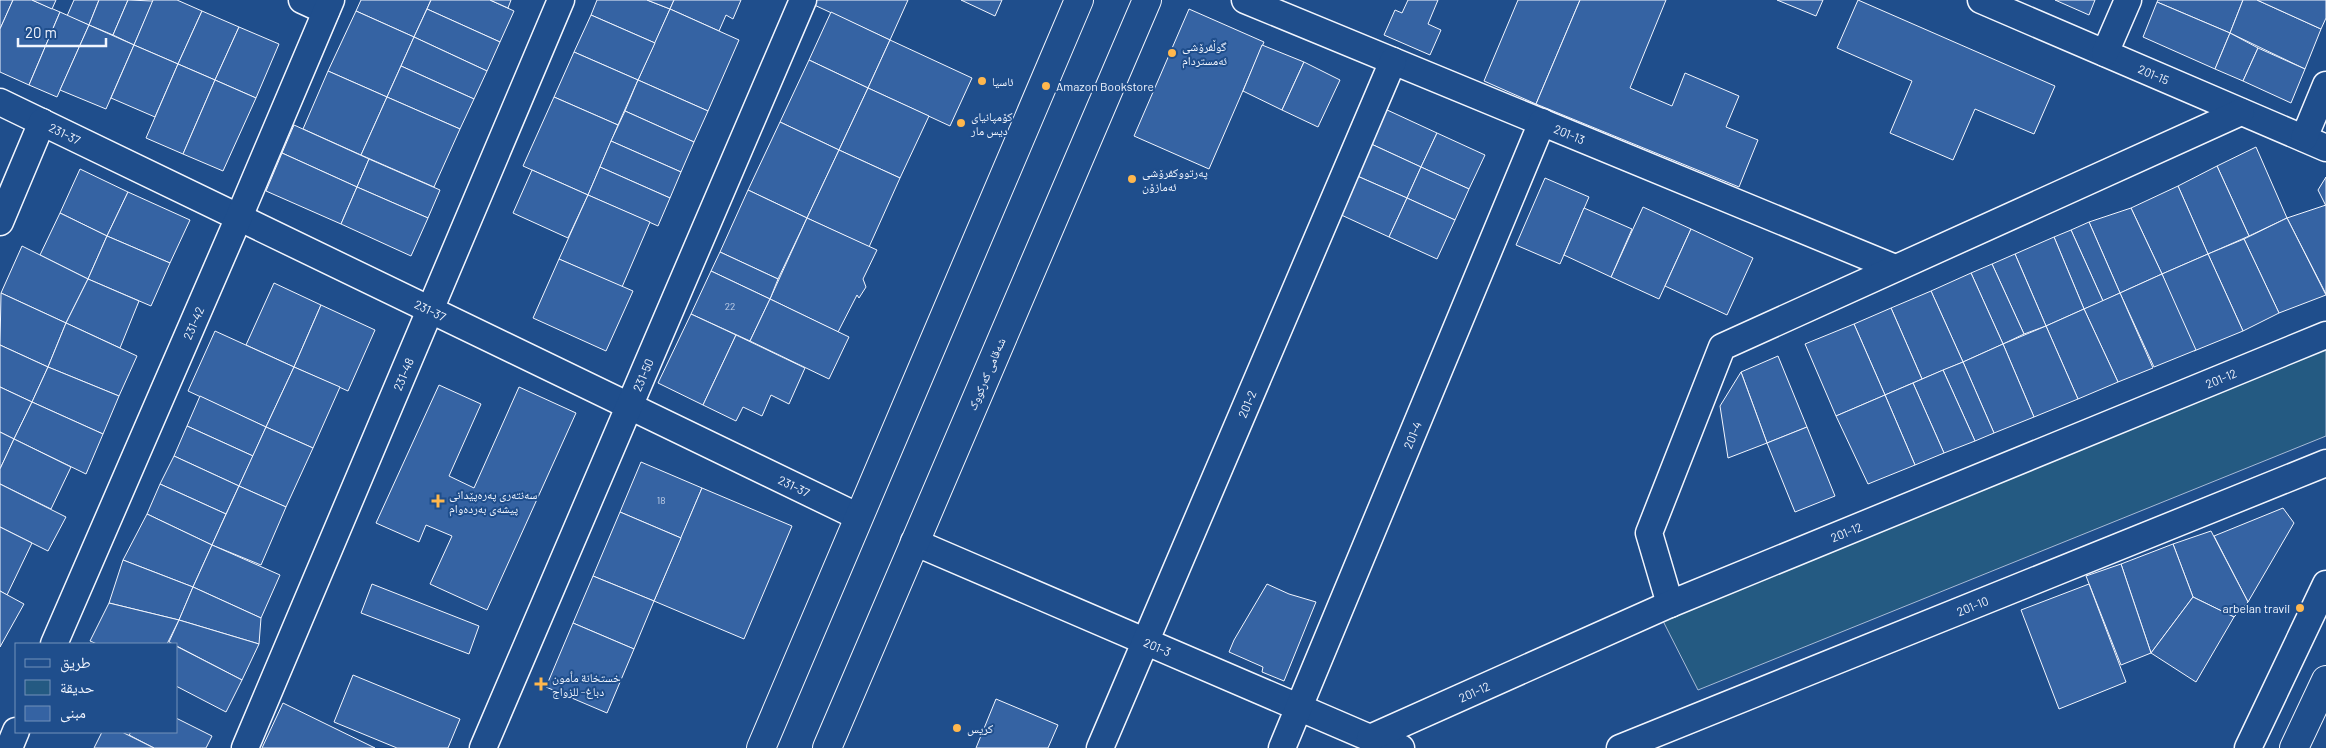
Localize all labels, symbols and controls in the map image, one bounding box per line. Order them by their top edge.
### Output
scale bar [18,15,105,47]
text: 20 m [25,23,57,41]
place label: گوڵفرۆشی ئەمستردام [1182,39,1227,69]
marker: گوڵفرۆشی ئەمستردام [1166,47,1178,59]
street label: 201-15 [2136,61,2171,87]
place label: ئاسیا [992,74,1014,89]
marker: ئاسیا [976,75,988,87]
place label: Amazon Bookstore [1056,79,1154,93]
marker: Amazon Bookstore [1040,80,1052,92]
place label: کۆمپانیای دیس مار [970,109,1013,138]
marker: کۆمپانیای دیس مار [955,117,967,129]
street label: 231-37 [47,120,83,147]
street label: 201-13 [1552,121,1587,146]
place label: پەرتووکفرۆشی ئەمازۆن [1142,165,1208,194]
marker: پەرتووکفرۆشی ئەمازۆن [1126,173,1138,185]
street label: 231-37 [412,296,449,324]
house number: 22 [725,300,735,312]
street label: 231-42 [180,304,206,341]
street label: شەقامی کەرکووک [964,336,1009,413]
street label: 231-48 [390,355,416,393]
street label: 231-50 [629,356,656,393]
street label: 201-12 [2203,365,2239,391]
street label: 201-2 [1235,388,1259,420]
street label: 201-4 [1400,419,1424,451]
street label: 231-37 [776,472,812,499]
place label: سەنتەری پەرەپێدانی پیشەی بەردەوام [449,487,538,517]
marker: سەنتەری پەرەپێدانی پیشەی بەردەوام [431,494,445,508]
house number: 18 [657,494,665,506]
street label: 201-12 [1829,519,1864,544]
street label: 201-10 [1955,593,1990,618]
place label: arbelan travil [2223,601,2290,615]
marker: arbelan travil [2294,602,2306,614]
street label: 201-3 [1142,635,1173,659]
legend [15,643,178,733]
text: طريق [60,653,91,673]
place label: خستخانة مأمون دباغ- للزواج [552,670,621,700]
marker: خستخانة مأمون دباغ- للزواج [534,677,548,691]
text: حديقة [60,678,95,696]
street label: 201-12 [1456,678,1492,705]
text: مبنى [60,703,86,723]
place label: كريس [967,721,993,736]
marker: كريس [951,722,963,734]

